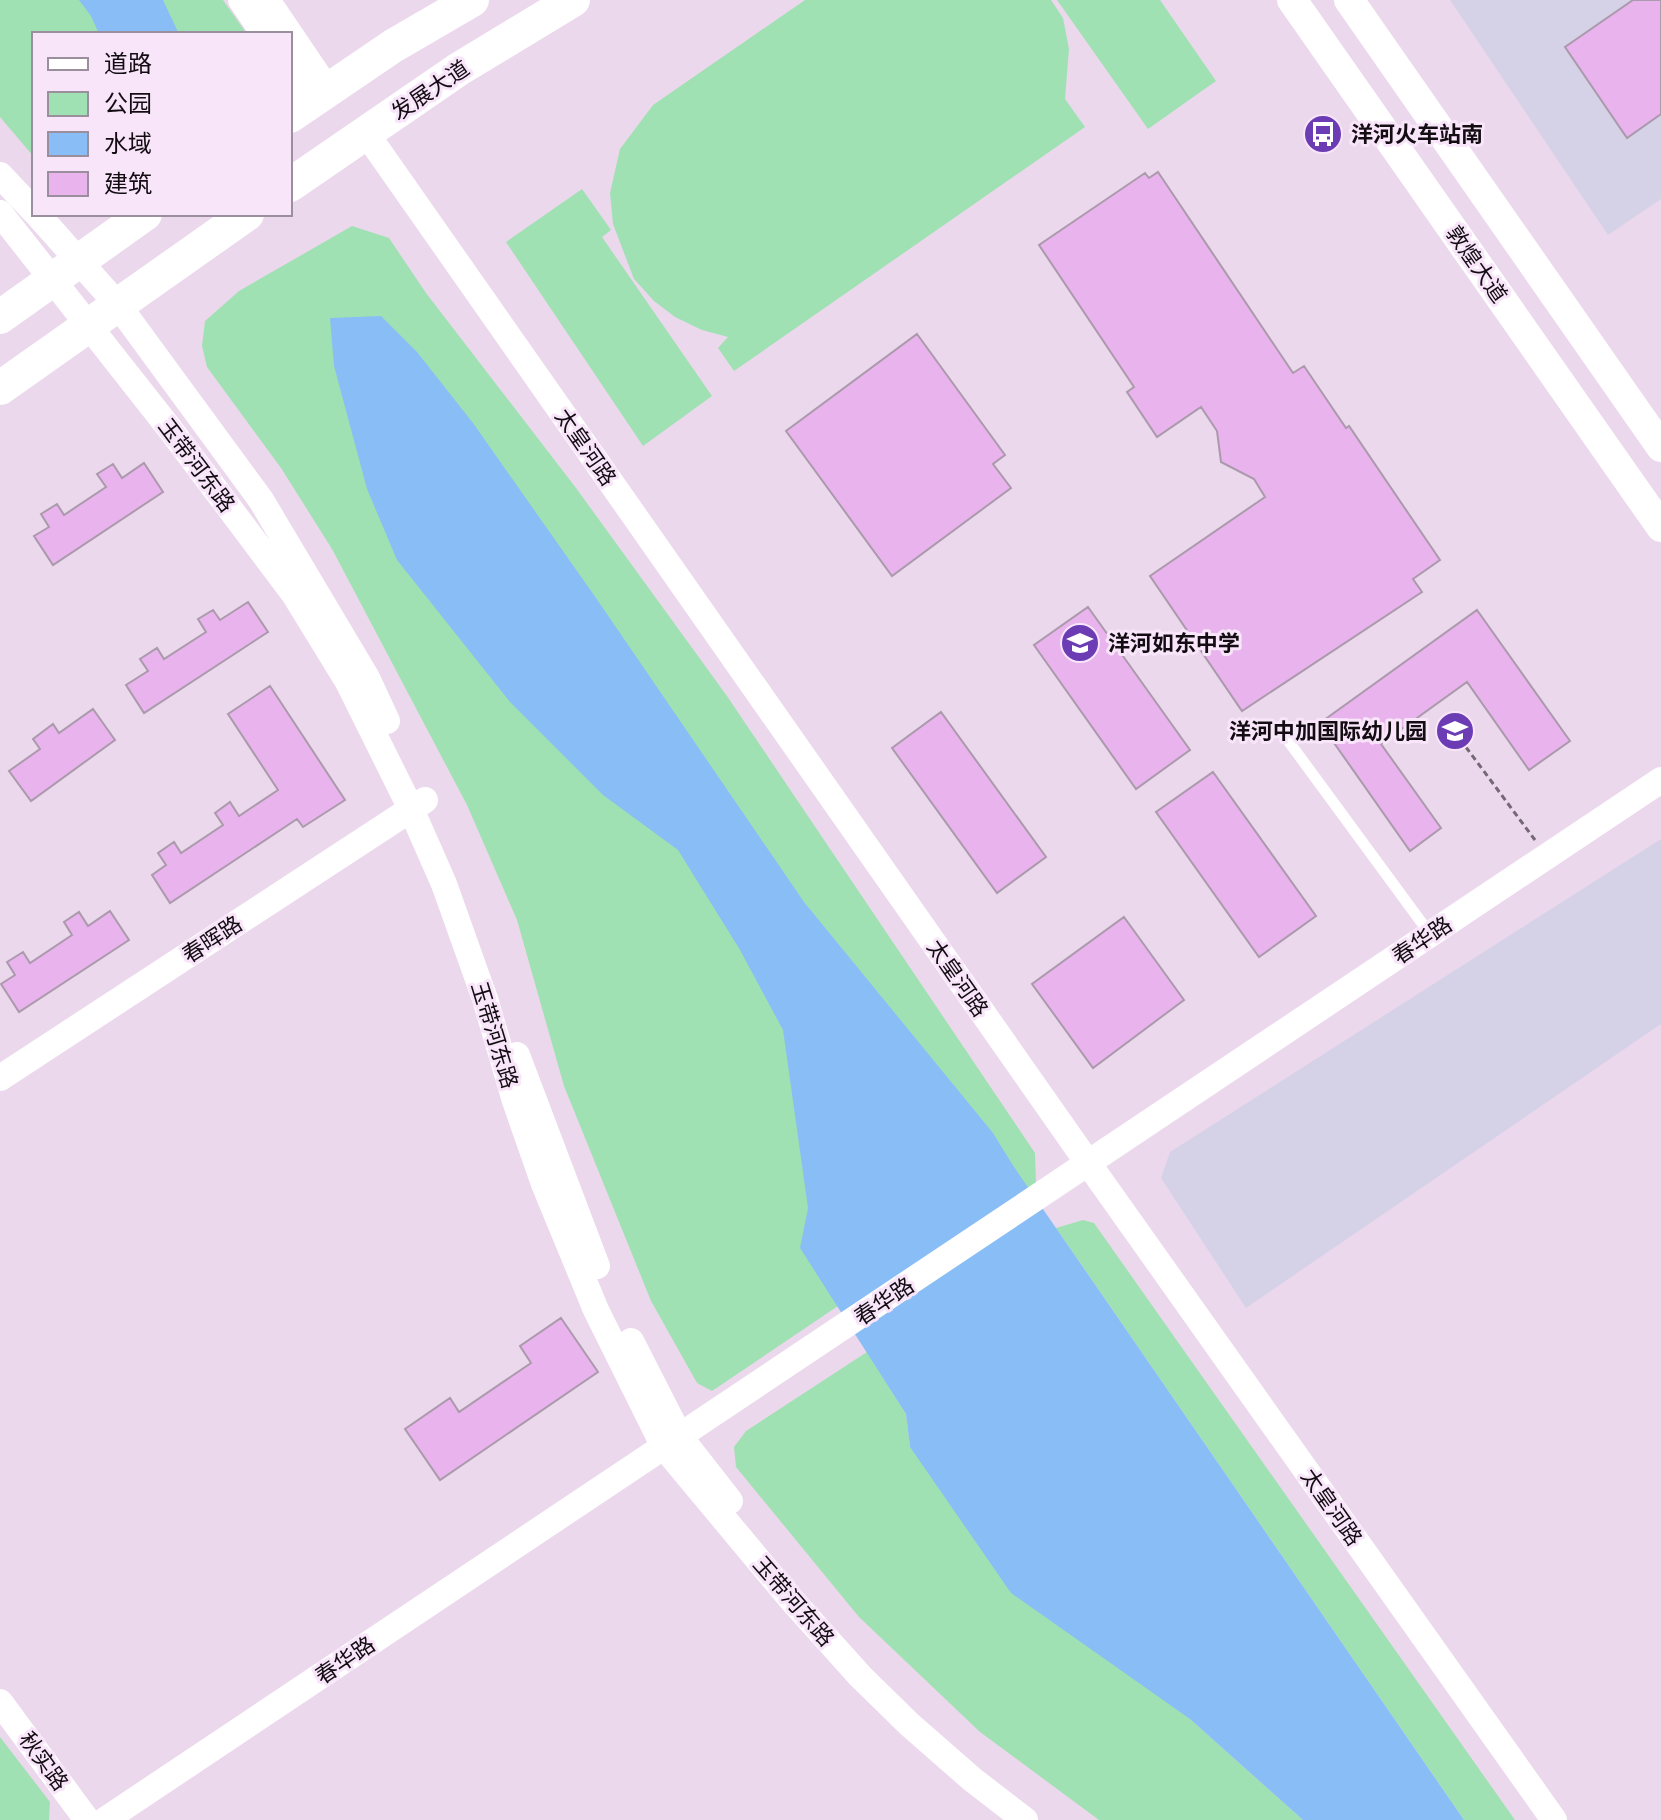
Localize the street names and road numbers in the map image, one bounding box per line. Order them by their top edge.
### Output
street label: 发展大道 [385,52,475,128]
street label: 敦煌大道 [1439,219,1515,309]
street label: 太皇河路 [548,402,624,492]
street label: 玉带河东路 [151,411,243,519]
street label: 春晖路 [176,908,248,970]
street label: 春华路 [1386,908,1458,972]
street label: 太皇河路 [920,933,996,1023]
street label: 玉带河东路 [464,978,526,1092]
street label: 春华路 [848,1269,920,1333]
street label: 太皇河路 [1294,1462,1370,1552]
street label: 玉带河东路 [746,1549,842,1653]
street label: 春华路 [309,1628,381,1692]
street label: 秋实路 [12,1725,76,1797]

